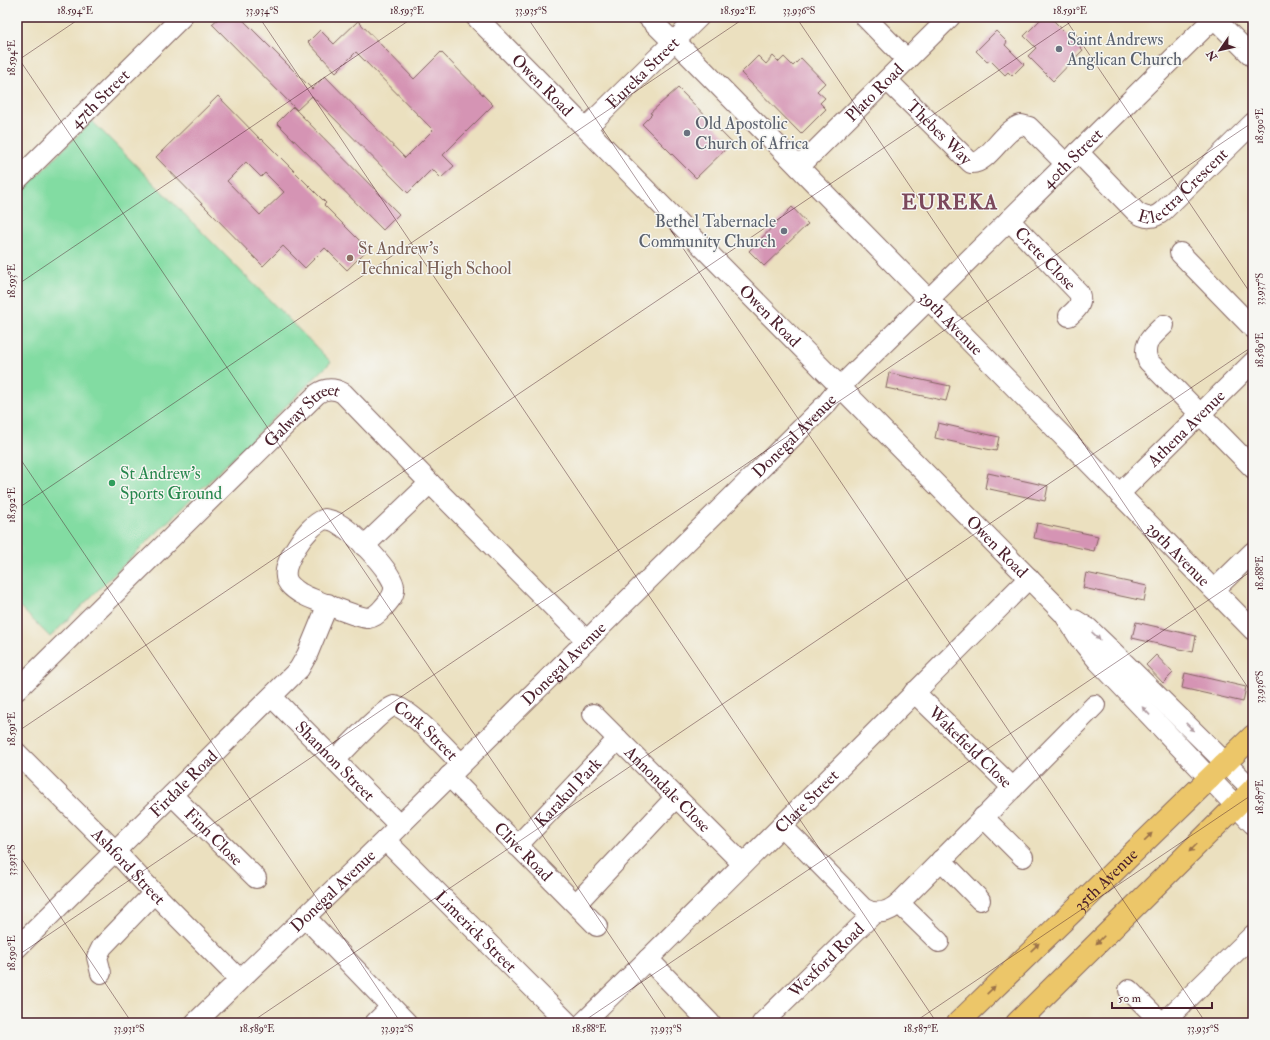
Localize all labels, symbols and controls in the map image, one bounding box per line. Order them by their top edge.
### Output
text: 18.594°E [57,5,93,17]
text: 33.934°S [245,5,279,17]
text: 18.593°E [390,5,424,17]
text: 33.935°S [515,5,547,17]
text: 18.592°E [720,5,756,17]
text: 33.936°S [783,5,815,17]
text: 18.591°E [1053,5,1087,17]
place label: Saint Andrews Anglican Church [1066,29,1182,70]
north arrow [1200,30,1240,70]
street label: Eureka Street [602,32,684,113]
text: 18.594°E [6,40,18,76]
marker: Saint Andrews Anglican Church [1054,44,1064,54]
text: N [1203,47,1221,64]
street label: Owen Road [507,49,578,121]
street label: Plato Road [841,59,909,126]
street label: 47th Street [66,64,134,133]
street label: Thebes Way [902,95,977,170]
text: 18.590°E [1254,108,1266,144]
place label: Old Apostolic Church of Africa [695,113,810,154]
street label: 40th Street [1038,124,1107,193]
marker: Old Apostolic Church of Africa [682,128,692,138]
street label: Electra Crescent [1135,143,1233,229]
district label: EUREKA [902,189,998,216]
place label: Bethel Tabernacle Community Church [639,211,776,253]
street label: Crete Close [1010,223,1081,295]
marker: Bethel Tabernacle Community Church [779,226,789,236]
place label: St Andrew's Technical High School [358,238,512,279]
marker: St Andrew's Technical High School [345,253,355,263]
text: 18.593°E [6,264,18,298]
text: 33.937°S [1254,273,1266,305]
street label: Owen Road [734,280,805,352]
street label: 39th Avenue [915,286,987,360]
text: 18.589°E [1254,333,1266,367]
street label: Galway Street [260,379,343,452]
street label: Athena Avenue [1142,385,1230,472]
street label: Donegal Avenue [748,390,841,482]
place label: St Andrew's Sports Ground [120,463,223,505]
marker: St Andrew's Sports Ground [107,478,117,488]
text: 18.592°E [6,487,18,523]
street label: Owen Road [962,511,1033,583]
street label: 39th Avenue [1142,517,1214,591]
text: 18.588°E [1254,556,1266,590]
street label: Donegal Avenue [517,617,611,710]
one-way arrow [1091,632,1101,641]
text: 33.936°S [1254,671,1266,703]
street label: Cork Street [390,696,463,765]
street label: Wakefield Close [923,701,1017,793]
one-way arrow [1141,706,1151,716]
text: 18.591°E [6,712,18,746]
street label: Shannon Street [291,717,380,806]
one-way arrow [1185,722,1195,732]
street label: Annondale Close [619,741,715,837]
street label: Firdale Road [145,745,223,822]
street label: Karakul Park [530,753,606,832]
street label: Clare Street [771,765,844,838]
text: 18.587°E [1254,780,1266,814]
street label: Finn Close [180,803,247,870]
street label: Clive Road [489,818,557,886]
street label: Ashford Street [86,823,170,910]
one-way arrow [1143,832,1153,842]
one-way arrow [1188,843,1197,853]
text: 33.931°S [6,844,18,876]
street label: 35th Avenue [1070,844,1142,916]
street label: Donegal Avenue [286,845,380,937]
street label: Limerick Street [430,886,522,977]
street label: Wexford Road [784,918,869,1003]
text: 18.590°E [6,935,18,971]
one-way arrow [1095,935,1105,945]
one-way arrow [1030,942,1040,952]
scale bar [1112,984,1212,1010]
one-way arrow [986,985,996,995]
text: 50 m [1118,991,1142,1006]
text: 33.931°S [113,1023,145,1035]
text: 18.589°E [240,1023,274,1035]
text: 33.932°S [381,1023,413,1035]
text: 18.588°E [572,1023,606,1035]
text: 33.933°S [650,1023,682,1035]
text: 18.587°E [904,1023,938,1035]
text: 33.935°S [1187,1023,1219,1035]

